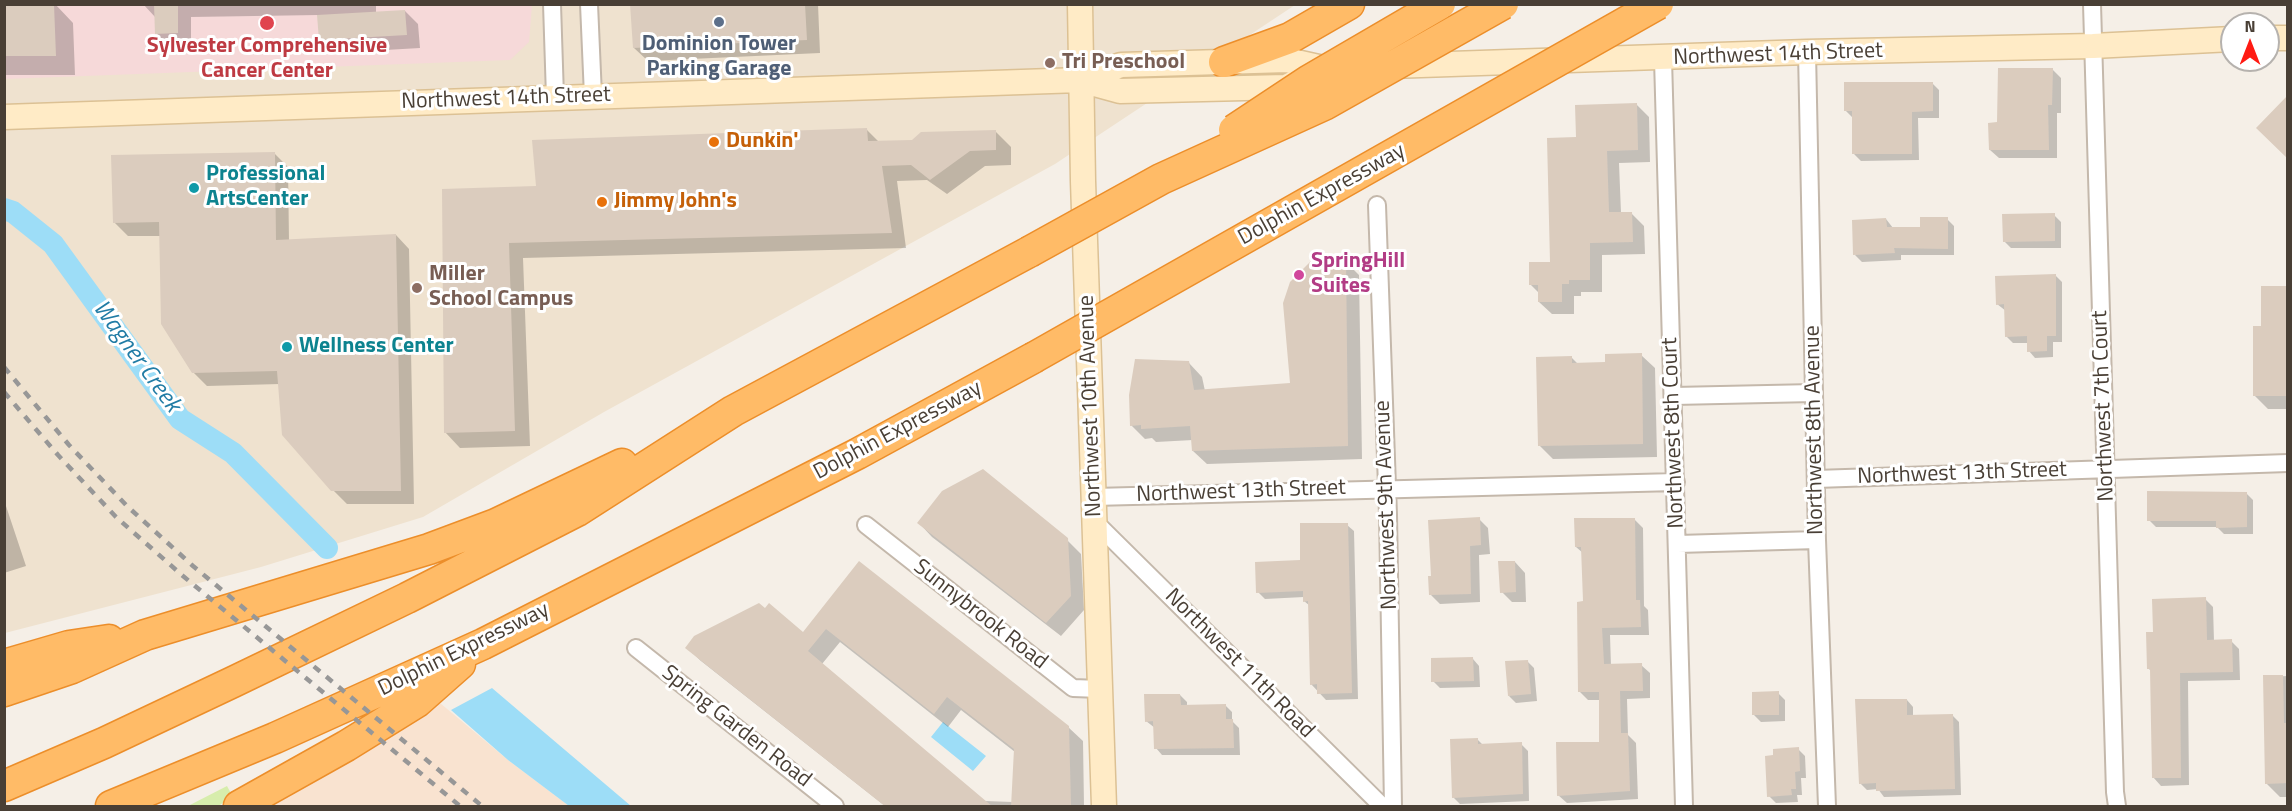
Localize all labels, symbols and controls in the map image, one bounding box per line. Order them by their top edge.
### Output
north arrow [2220,12,2280,72]
marker: Sylvester Comprehensive Cancer Center [258,14,276,32]
text: N [2244,14,2256,38]
marker: Dominion Tower Parking Garage [712,15,726,29]
place label: Dominion Tower Parking Garage [642,32,796,84]
place label: Sylvester Comprehensive Cancer Center [147,34,387,86]
street label: Northwest 14th Street [1673,38,1883,72]
place label: Tri Preschool [1062,50,1185,76]
marker: Tri Preschool [1043,56,1057,70]
street label: Northwest 14th Street [401,82,611,116]
place label: Dunkin' [726,129,799,155]
marker: Dunkin' [707,135,721,149]
street label: Dolphin Expressway [1234,138,1410,252]
place label: Professional ArtsCenter [206,162,325,214]
marker: Professional ArtsCenter [187,181,201,195]
place label: Jimmy John's [614,189,737,215]
marker: Jimmy John's [595,195,609,209]
place label: SpringHill Suites [1311,249,1405,300]
place label: Miller School Campus [429,262,573,314]
marker: SpringHill Suites [1292,268,1306,282]
marker: Miller School Campus [410,281,424,295]
street label: Northwest 10th Avenue [1074,295,1108,517]
water label: Wagner Creek [86,296,186,418]
street label: Northwest 7th Court [2087,310,2121,502]
street label: Northwest 8th Avenue [1800,325,1830,535]
place label: Wellness Center [299,334,454,360]
street label: Northwest 8th Court [1657,337,1691,529]
marker: Wellness Center [280,340,294,354]
street label: Dolphin Expressway [809,376,987,486]
street label: Northwest 9th Avenue [1370,400,1404,610]
street label: Northwest 13th Street [1857,457,2067,491]
street label: Northwest 13th Street [1136,475,1346,509]
street label: Sunnybrook Road [908,554,1052,676]
street label: Northwest 11th Road [1159,584,1319,744]
street label: Dolphin Expressway [374,597,554,703]
street label: Spring Garden Road [656,660,816,794]

